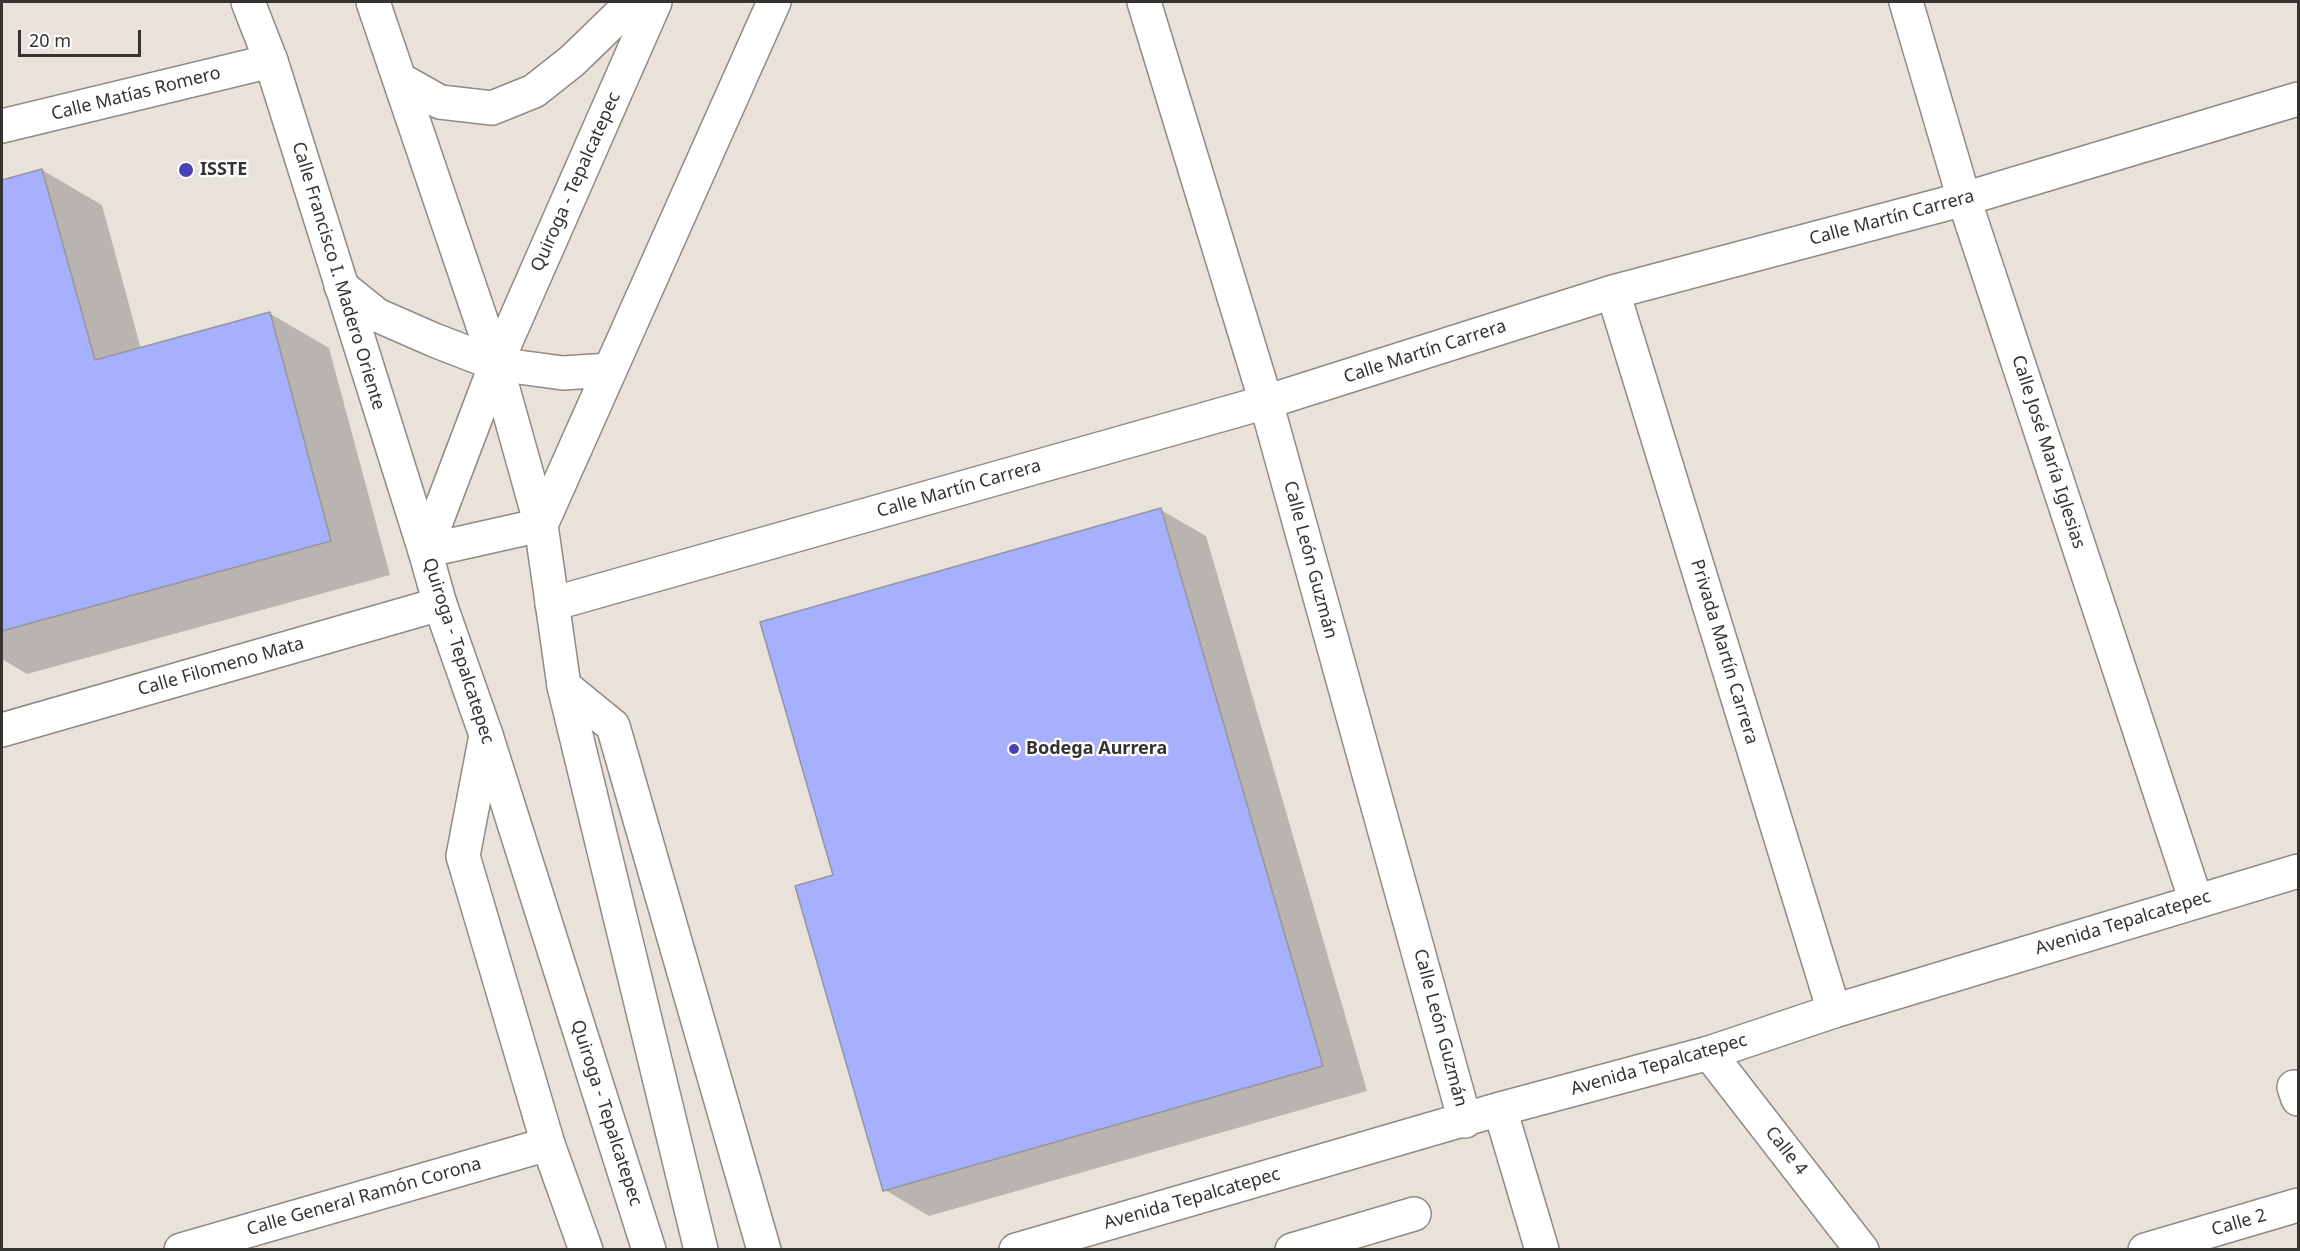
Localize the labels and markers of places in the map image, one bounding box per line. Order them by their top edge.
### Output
place label: ISSTE [200,159,247,181]
marker: ISSTE [177,161,195,179]
place label: Bodega Aurrera [1026,738,1167,760]
marker: Bodega Aurrera [1007,742,1021,756]

